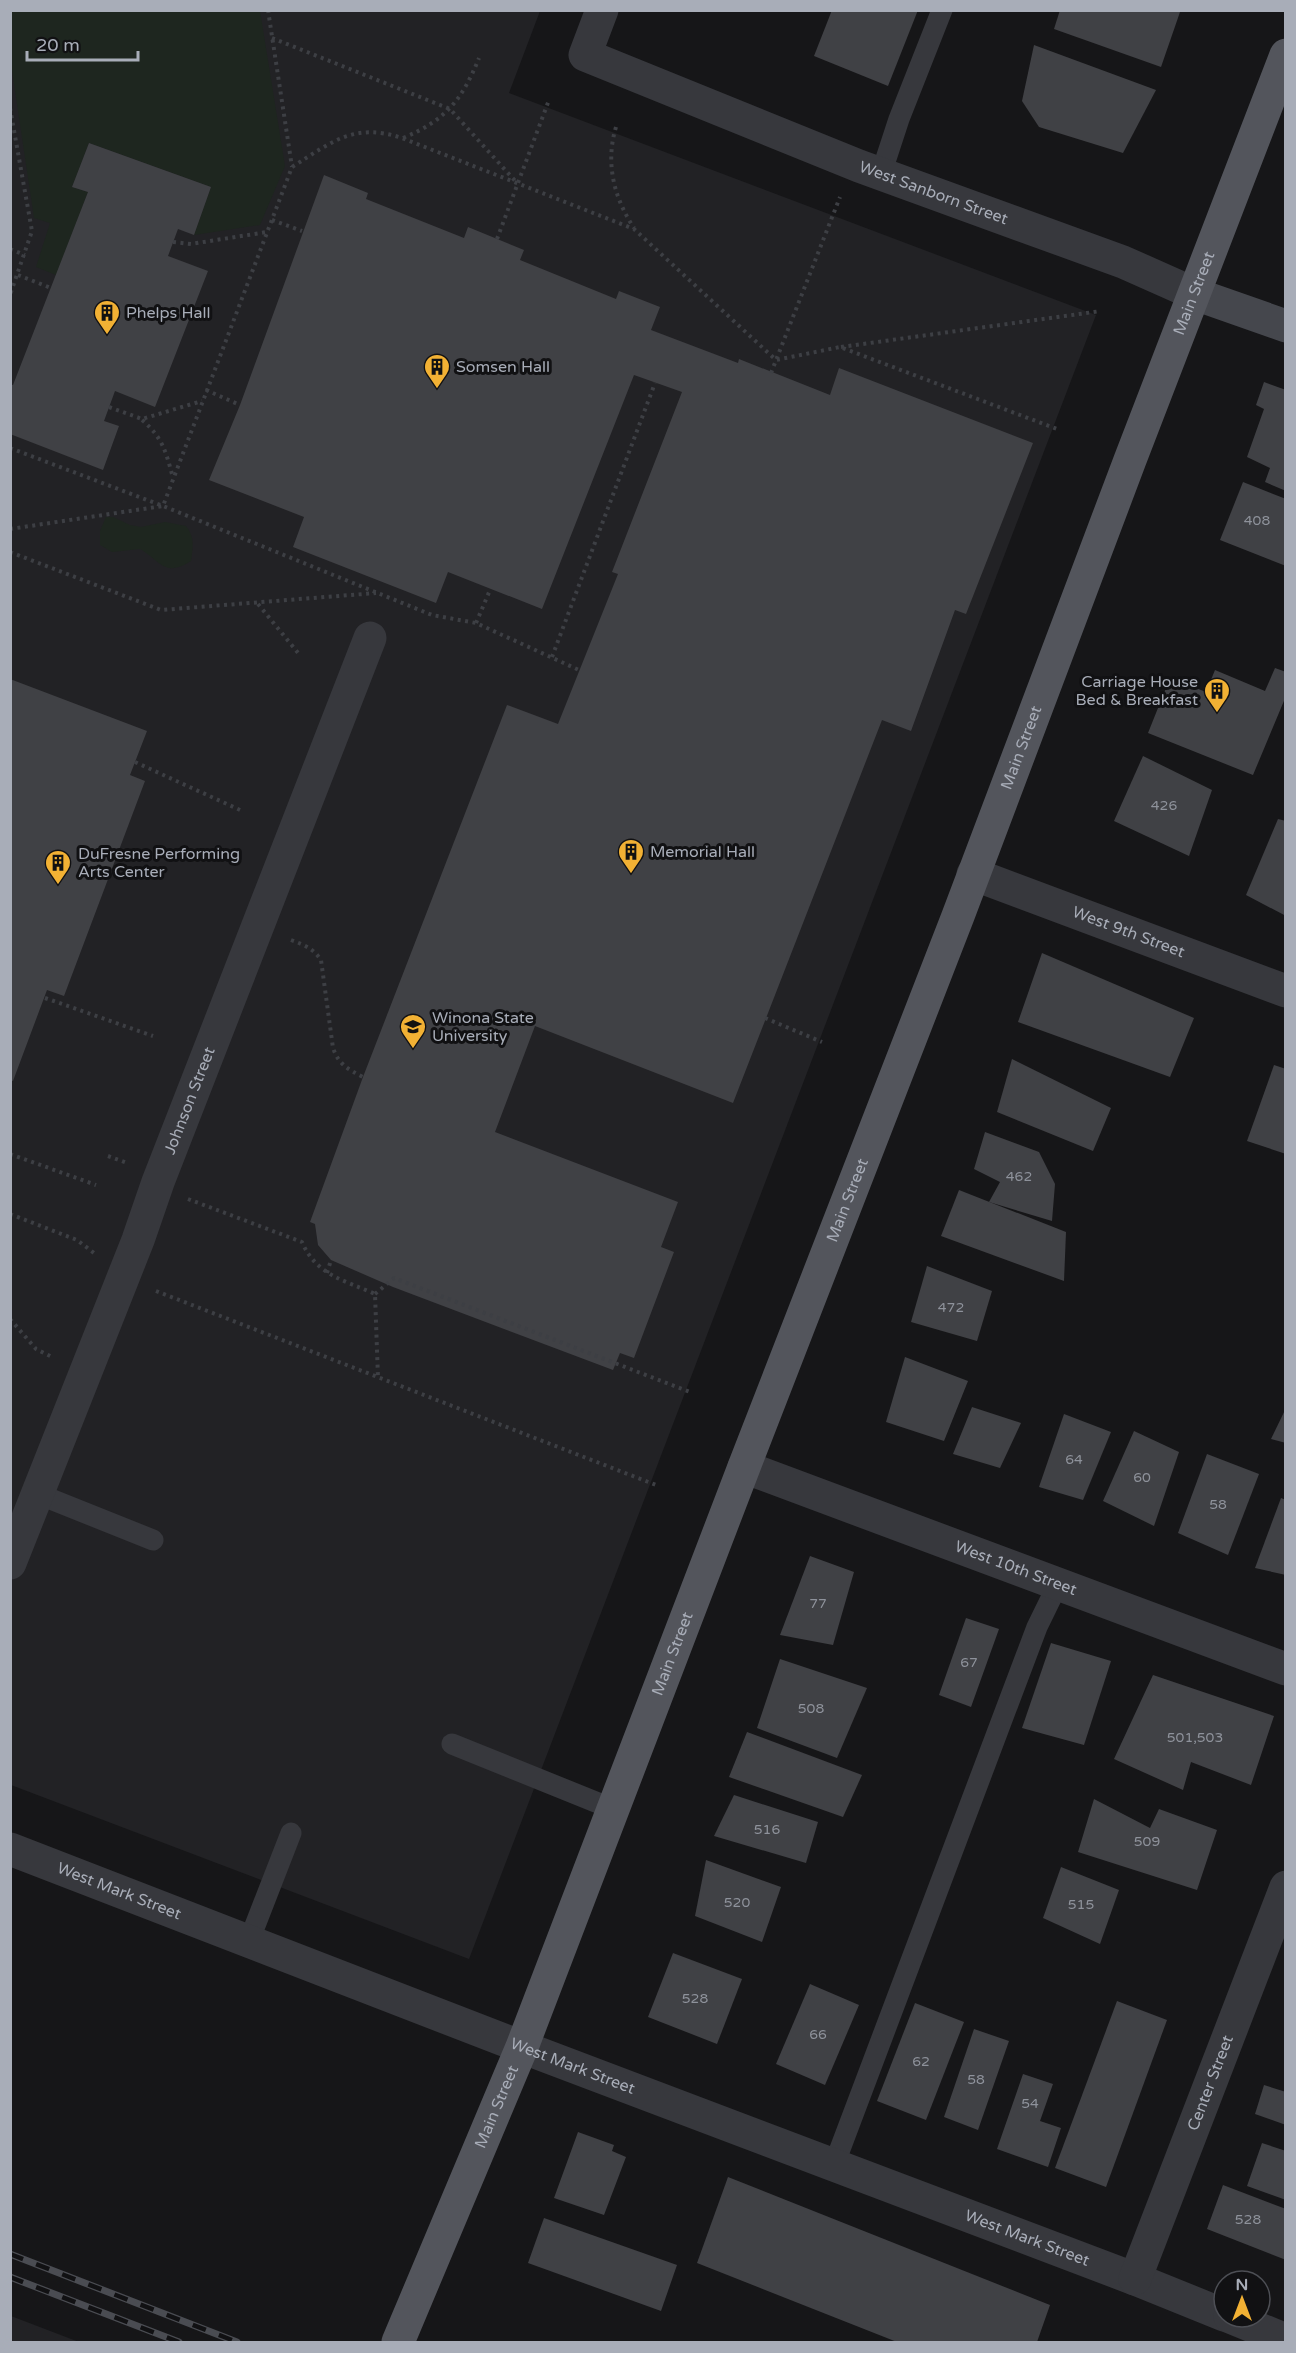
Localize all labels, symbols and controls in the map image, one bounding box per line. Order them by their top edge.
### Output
scale bar [27,24,138,62]
text: 20 m [36,34,80,56]
street label: West Sanborn Street [856,157,1011,229]
street label: Main Street [1169,249,1219,338]
building icon: Phelps Hall [92,298,122,336]
place label: Phelps Hall [126,303,210,323]
building icon: Somsen Hall [422,352,452,390]
place label: Somsen Hall [456,357,550,377]
house number: 408 [1244,512,1270,529]
place label: Carriage House Bed & Breakfast [1076,672,1198,710]
building icon: Carriage House Bed & Breakfast [1202,676,1232,714]
street label: Main Street [997,703,1046,792]
house number: 426 [1151,797,1177,814]
building icon: Memorial Hall [616,837,646,875]
place label: Memorial Hall [650,842,755,862]
place label: DuFresne Performing Arts Center [78,844,240,882]
building icon: DuFresne Performing Arts Center [43,848,73,886]
street label: West 9th Street [1070,902,1187,962]
place label: Winona State University [432,1008,534,1046]
school or university icon: Winona State University [398,1012,428,1050]
street label: Johnson Street [160,1044,220,1157]
street label: Main Street [822,1156,873,1245]
house number: 462 [1006,1168,1032,1185]
house number: 472 [938,1299,964,1316]
house number: 64 [1065,1451,1083,1468]
house number: 60 [1133,1469,1151,1486]
house number: 58 [1209,1496,1227,1513]
street label: West 10th Street [952,1536,1079,1600]
house number: 77 [809,1595,827,1612]
street label: Main Street [647,1609,698,1699]
house number: 67 [960,1654,978,1671]
house number: 508 [798,1700,824,1717]
house number: 501,503 [1167,1729,1223,1746]
house number: 516 [754,1821,780,1838]
house number: 509 [1134,1833,1160,1850]
street label: West Mark Street [54,1858,184,1924]
house number: 520 [724,1894,750,1911]
house number: 515 [1068,1896,1094,1913]
house number: 528 [682,1990,708,2007]
house number: 66 [809,2026,827,2043]
street label: Center Street [1183,2032,1238,2134]
street label: West Mark Street [507,2033,638,2099]
house number: 62 [912,2053,930,2070]
street label: Main Street [471,2062,523,2151]
house number: 58 [967,2071,985,2088]
house number: 54 [1021,2095,1039,2112]
street label: West Mark Street [962,2205,1092,2271]
house number: 528 [1235,2211,1261,2228]
north arrow [1212,2269,1272,2329]
text: N [1236,2275,1248,2295]

